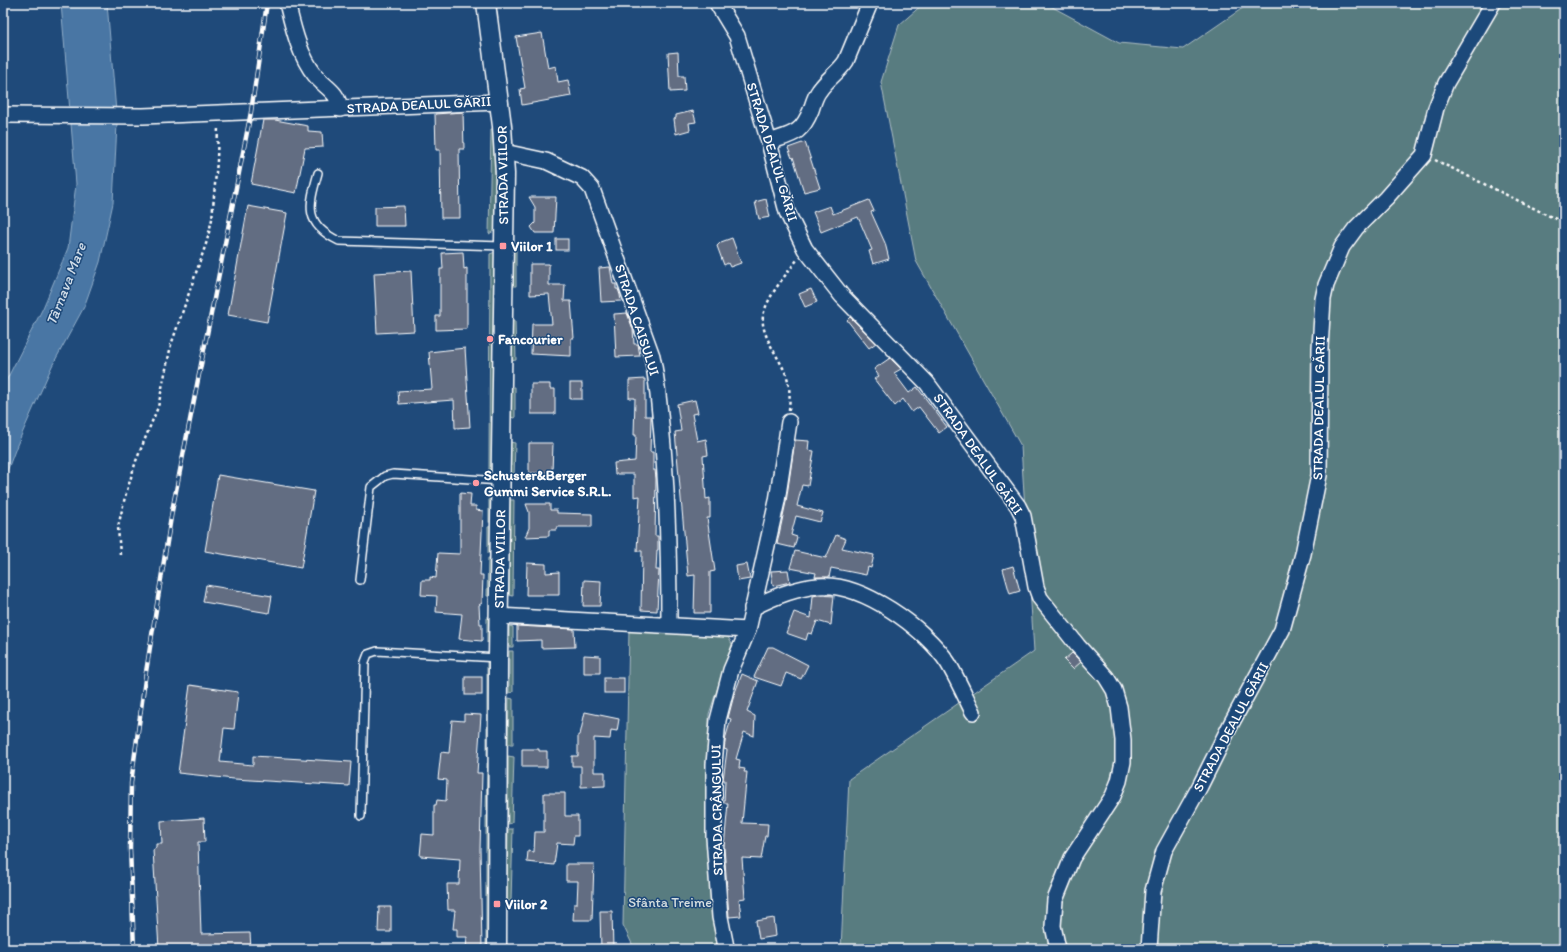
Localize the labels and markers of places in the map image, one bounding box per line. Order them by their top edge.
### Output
place label: Viilor 1 [511,238,553,255]
marker: Viilor 1 [498,241,508,251]
place label: Fancourier [498,331,563,348]
marker: Fancourier [485,334,495,344]
place label: Schuster&Berger Gummi Service S.R.L. [484,467,612,500]
marker: Schuster&Berger Gummi Service S.R.L. [471,478,481,488]
place label: Viilor 2 [505,896,548,913]
marker: Viilor 2 [492,899,502,909]

